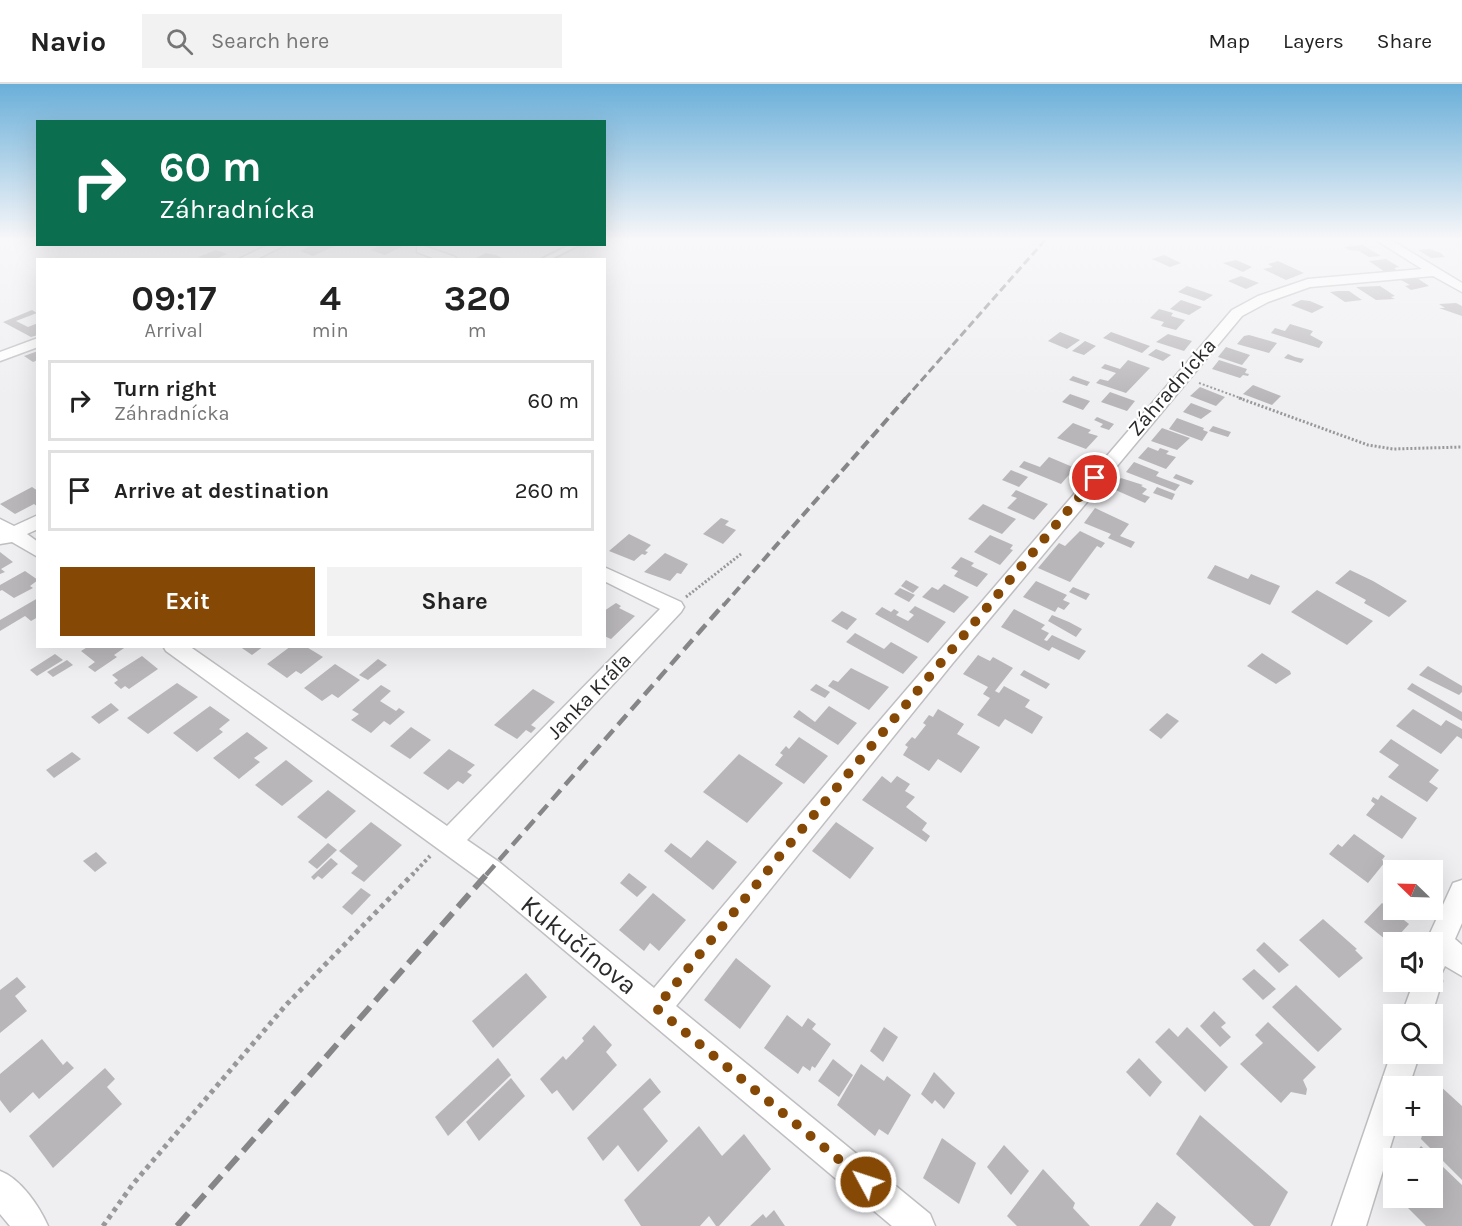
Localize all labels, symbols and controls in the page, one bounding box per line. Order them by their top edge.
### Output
search box [142,14,562,68]
text: Navio [30,25,106,58]
icon: search [163,25,196,58]
text: Search here [211,28,329,54]
text: Map [1208,29,1250,53]
text: Layers [1283,29,1344,53]
text: Share [1377,29,1432,53]
text: 60 m [159,142,262,192]
icon: right [60,144,138,222]
text: Záhradnícka [159,193,315,225]
text: 09:17 [131,277,216,319]
text: 4 [319,277,341,319]
text: 320 [444,277,511,319]
text: Arrival [145,319,203,342]
text: min [312,319,348,342]
text: m [468,319,487,342]
street label: Záhradnícka [1123,333,1221,441]
text: Turn right [114,376,217,402]
icon: right [63,384,96,417]
text: 60 m [528,388,579,414]
text: Záhradnícka [114,402,230,425]
pin [1069,452,1120,503]
icon: arrive [1078,461,1111,494]
icon: arrive [63,474,96,507]
text: Arrive at destination [114,478,329,504]
text: 260 m [515,478,579,504]
button: Exit [60,567,315,636]
button: Share [327,567,582,636]
street label: Janka Kráľa [542,648,636,744]
north arrow [1383,860,1443,920]
map controls [1383,860,1443,1208]
street label: Kukučínova [515,889,643,1001]
button: sound [1383,932,1443,992]
button: search [1383,1004,1443,1064]
button: + [1383,1076,1443,1136]
button: − [1383,1148,1443,1208]
position arrow [834,1150,898,1214]

